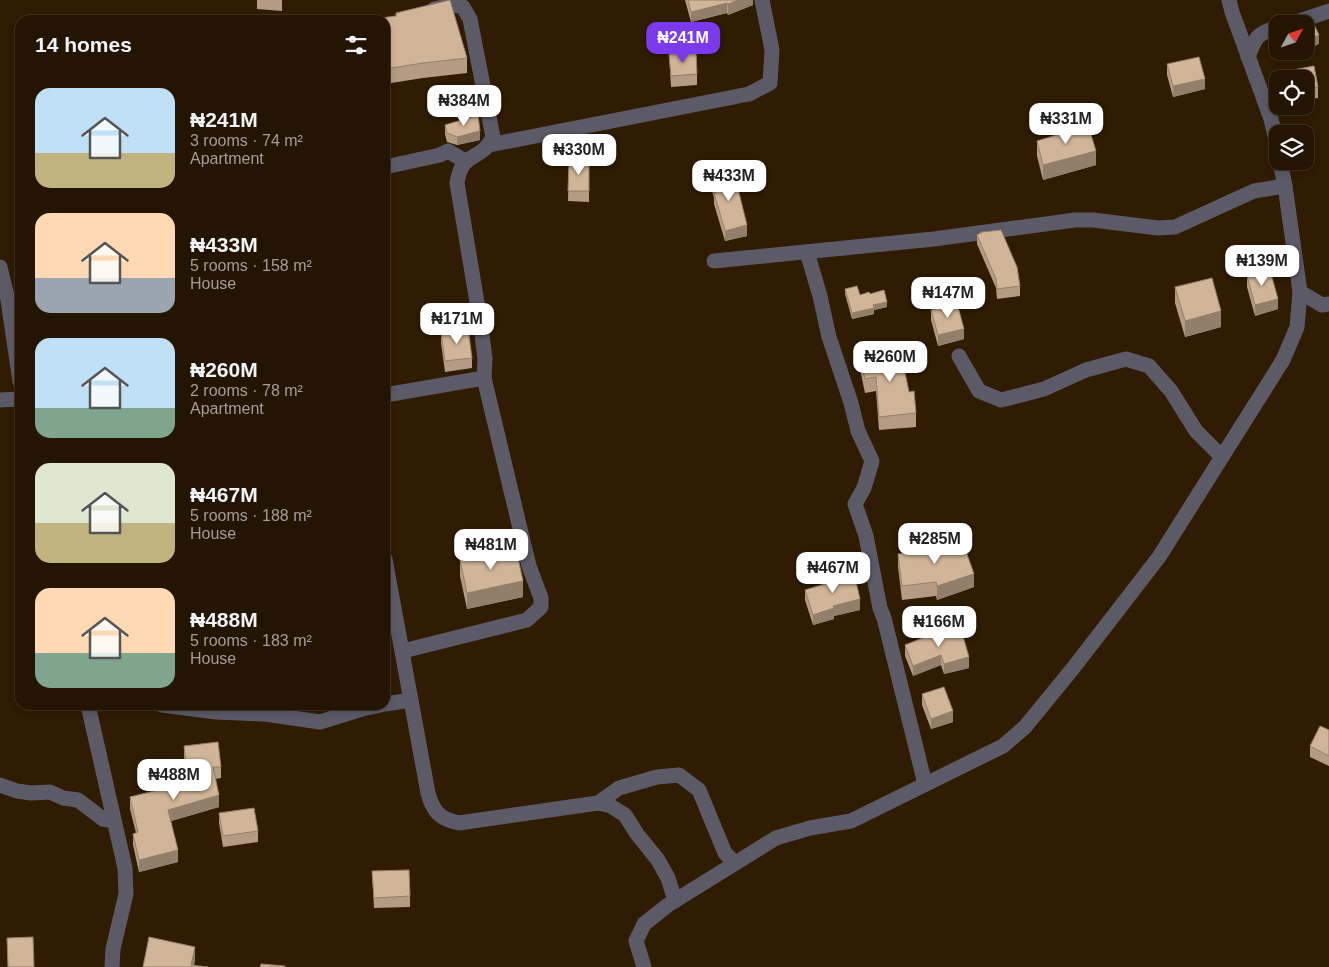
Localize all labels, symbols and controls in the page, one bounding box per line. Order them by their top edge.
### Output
north arrow [1269,15,1314,60]
map controls [1269,15,1314,170]
pin: ₦241M [648,22,718,64]
text: ₦241M [657,29,709,46]
icon: filters [342,31,370,59]
text: 14 homes [35,33,132,56]
button: locate [1269,70,1314,115]
pin: ₦384M [429,84,499,127]
text: ₦384M [438,92,490,109]
pin: ₦331M [1031,102,1101,145]
icon: home [75,108,135,168]
text: ₦241M [190,108,258,131]
text: ₦331M [1040,110,1092,127]
button: layers [1269,125,1314,170]
text: 3 rooms · 74 m² [190,132,303,149]
pin: ₦330M [544,134,614,176]
text: ₦330M [553,141,605,158]
text: Apartment [190,150,264,167]
pin: ₦433M [694,160,764,202]
text: ₦433M [703,167,755,184]
icon: home [75,233,135,293]
text: ₦433M [190,233,258,256]
pin: ₦139M [1227,244,1297,287]
text: ₦139M [1236,252,1288,269]
text: 5 rooms · 158 m² [190,257,312,274]
text: House [190,275,236,292]
pin: ₦147M [913,276,983,319]
text: ₦147M [922,284,974,301]
pin: ₦171M [422,302,492,345]
text: ₦171M [431,310,483,327]
pin: ₦260M [855,340,925,383]
text: ₦260M [864,348,916,365]
icon: home [75,358,135,418]
text: ₦260M [190,358,258,381]
text: 2 rooms · 78 m² [190,382,303,399]
text: Apartment [190,400,264,417]
icon: home [75,483,135,543]
text: ₦467M [190,483,258,506]
text: 5 rooms · 188 m² [190,507,312,524]
pin: ₦285M [900,522,970,565]
text: House [190,525,236,542]
pin: ₦481M [456,528,526,571]
text: ₦285M [909,530,961,547]
text: ₦481M [465,536,517,553]
pin: ₦467M [798,552,868,594]
text: ₦467M [807,559,859,576]
pin: ₦166M [904,606,974,648]
icon: home [75,608,135,668]
text: ₦488M [190,608,258,631]
text: ₦166M [913,613,965,630]
text: 5 rooms · 183 m² [190,632,312,649]
text: House [190,650,236,667]
pin: ₦488M [139,758,209,801]
text: ₦488M [148,766,200,783]

